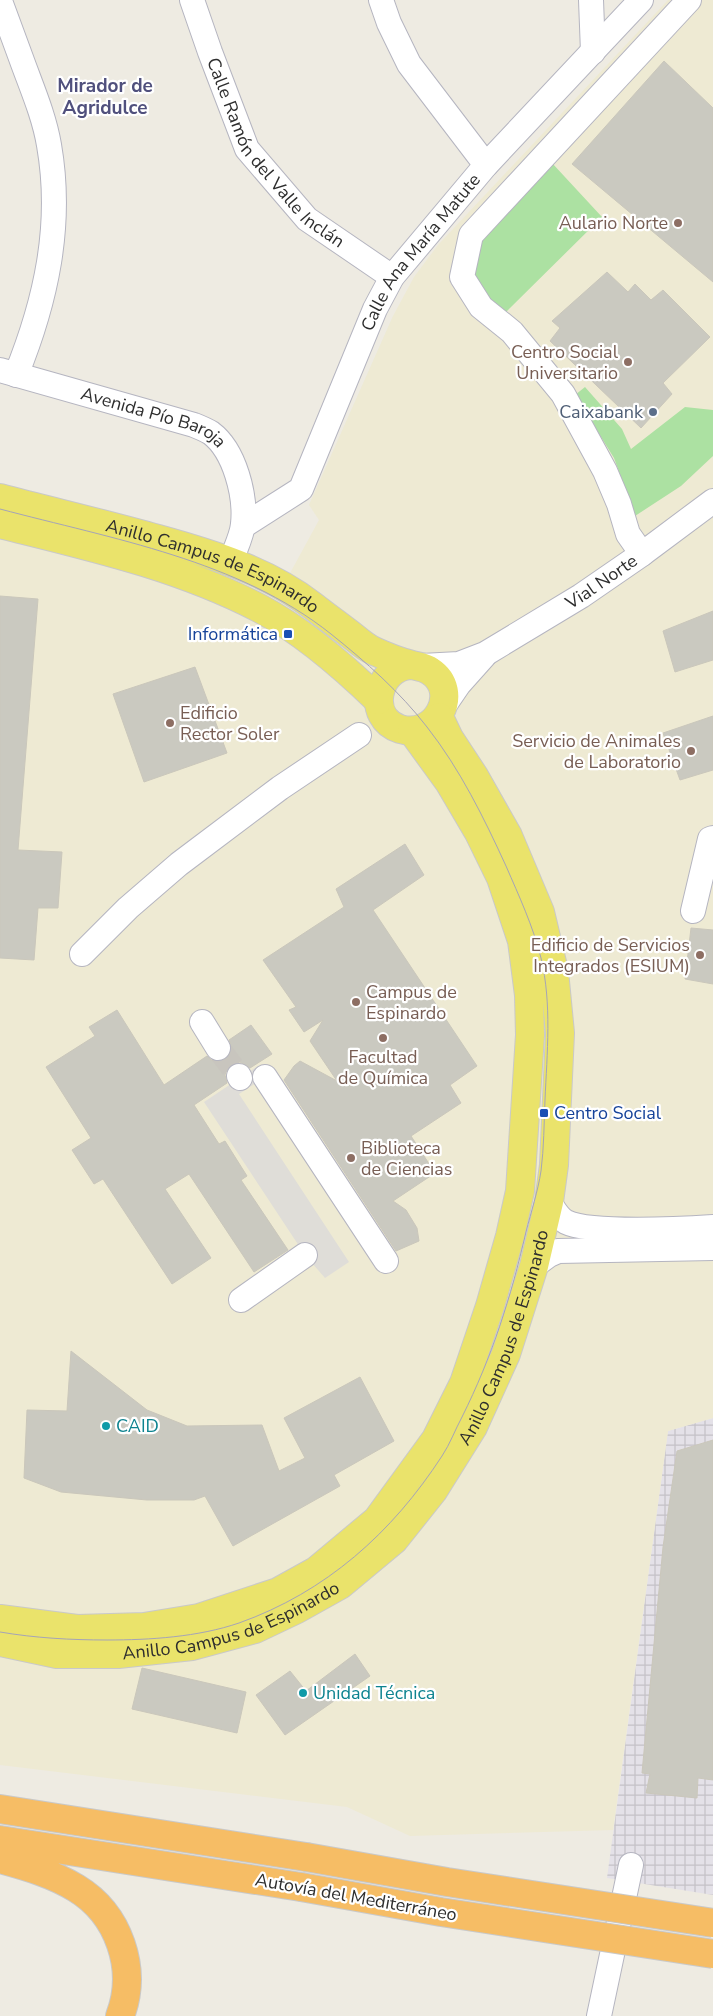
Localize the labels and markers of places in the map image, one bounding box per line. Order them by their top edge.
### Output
place label: Aulario Norte [559,211,668,235]
marker: Aulario Norte [672,217,684,229]
place label: Centro Social Universitario [511,340,619,385]
marker: Centro Social Universitario [622,356,634,368]
place label: Caixabank [559,400,644,424]
marker: Caixabank [647,406,659,418]
place label: Informática [188,622,278,646]
marker: Informática [282,628,294,640]
place label: Edificio Rector Soler [180,701,280,746]
marker: Edificio Rector Soler [164,717,176,729]
place label: Servicio de Animales de Laboratorio [512,729,681,774]
marker: Servicio de Animales de Laboratorio [685,745,697,757]
place label: Edificio de Servicios Integrados (ESIUM) [531,933,690,978]
marker: Edificio de Servicios Integrados (ESIUM) [694,949,706,961]
place label: Campus de Espinardo [366,980,457,1025]
marker: Campus de Espinardo [350,996,362,1008]
marker: Facultad de Química [377,1032,389,1044]
place label: Facultad de Química [338,1045,428,1090]
place label: Centro Social [554,1101,662,1125]
marker: Centro Social [538,1107,550,1119]
place label: Biblioteca de Ciencias [361,1136,453,1181]
marker: Biblioteca de Ciencias [345,1152,357,1164]
place label: CAID [116,1414,159,1438]
marker: CAID [100,1420,112,1432]
place label: Unidad Técnica [313,1681,435,1705]
marker: Unidad Técnica [297,1687,309,1699]

